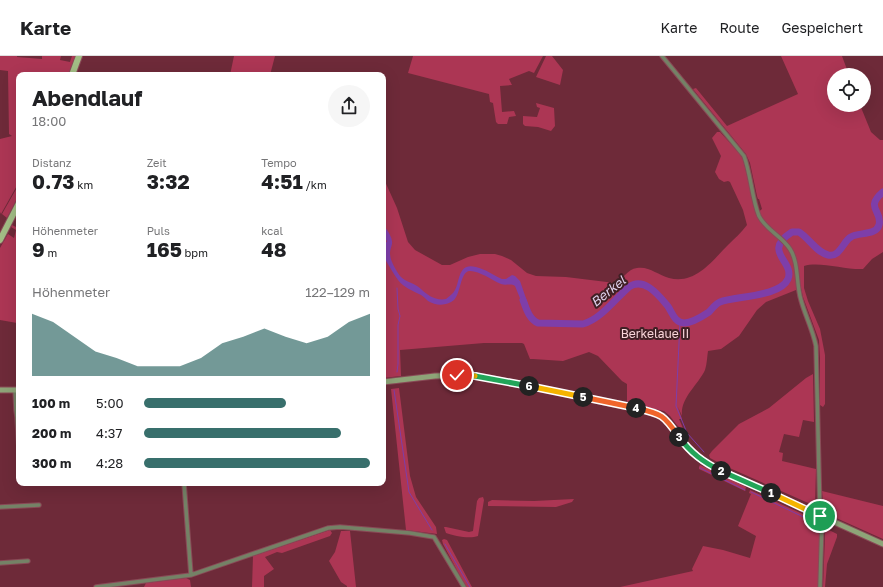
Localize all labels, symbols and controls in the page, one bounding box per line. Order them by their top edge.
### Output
text: Karte [20,16,71,39]
text: Karte [661,19,697,36]
text: Route [719,19,759,36]
text: Gespeichert [781,19,863,36]
map controls [827,68,871,112]
button: locate [827,68,871,112]
text: Abendlauf [32,84,142,111]
button: share [328,85,370,127]
text: 18:00 [32,113,66,129]
text: Distanz [32,156,71,169]
text: Zeit [147,156,167,169]
text: Tempo [261,156,297,169]
text: 0.73 [32,169,75,193]
text: 3:32 [147,169,190,193]
text: 4:51 [261,169,303,193]
text: km [75,178,93,191]
text: /km [303,178,327,191]
text: Höhenmeter [32,224,98,237]
text: Puls [147,224,170,237]
text: kcal [261,224,283,237]
text: 9 [32,237,45,261]
text: 165 [147,237,182,261]
text: 48 [261,237,287,261]
text: m [45,246,57,259]
text: bpm [182,246,208,259]
water label: Berkel [587,272,629,310]
text: Höhenmeter [32,284,110,300]
text: 122–129 m [305,284,370,300]
park label: Berkelaue II [621,326,689,341]
pin [440,358,474,392]
icon: check [446,364,468,386]
pin: 6 [519,376,539,396]
text: 6 [526,379,533,392]
pin: 5 [573,387,593,407]
text: 5 [580,390,586,403]
text: 100 m [32,395,70,411]
text: 5:00 [96,395,124,411]
pin: 4 [626,398,646,418]
text: 4 [633,401,639,414]
text: 200 m [32,425,71,441]
text: 4:37 [96,425,122,441]
pin: 3 [669,427,689,447]
text: 3 [676,430,682,443]
text: 300 m [32,455,71,471]
text: 4:28 [96,455,123,471]
pin: 2 [711,461,731,481]
text: 2 [718,464,724,477]
pin: 1 [761,483,781,503]
text: 1 [768,486,774,499]
pin [803,499,837,533]
icon: arrive [809,505,831,527]

